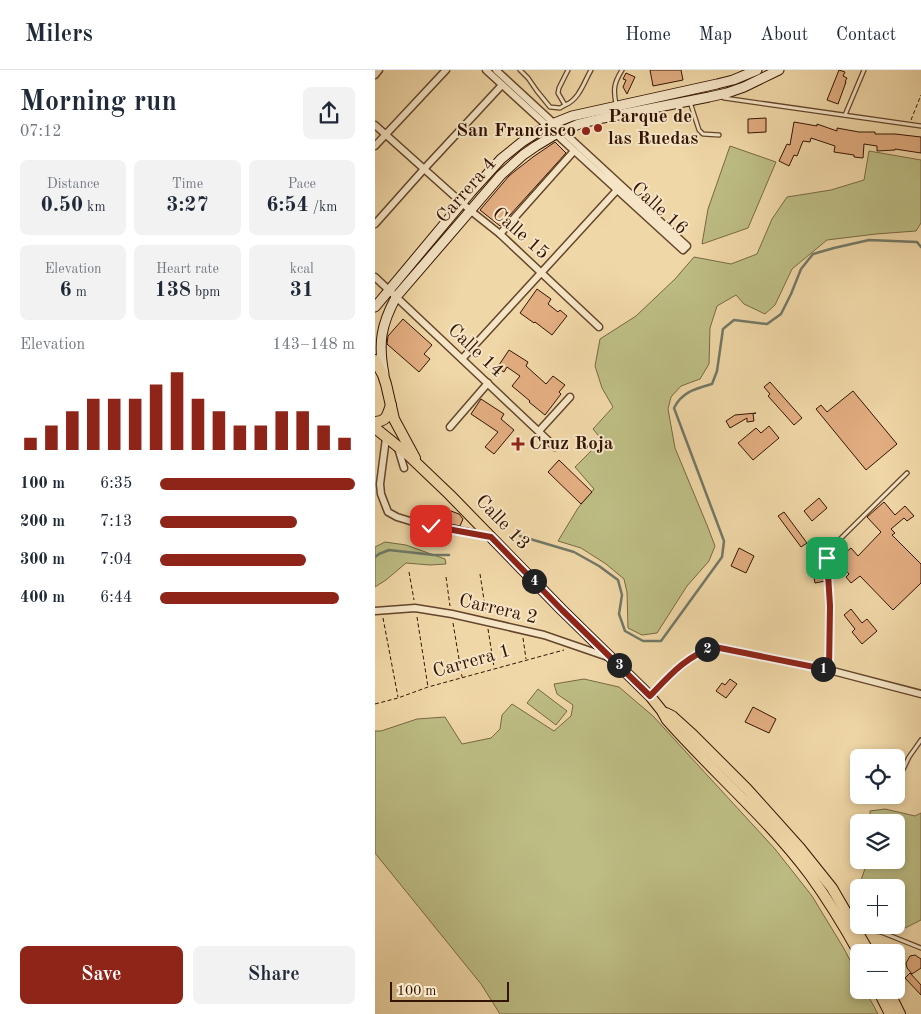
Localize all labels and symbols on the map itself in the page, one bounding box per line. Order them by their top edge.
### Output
place label: Parque de las Ruedas [608,108,698,149]
place label: San Francisco [456,122,576,141]
marker: Parque de las Ruedas [592,122,604,134]
marker: San Francisco [580,125,592,137]
street label: Carrera 4 [434,155,500,227]
street label: Calle 16 [627,179,691,239]
street label: Calle 15 [488,204,552,264]
street label: Calle 14 [443,321,507,381]
place label: Cruz Roja [529,435,614,454]
marker: Cruz Roja [511,437,525,451]
street label: Calle 13 [471,492,533,554]
pin [410,505,452,547]
pin [806,537,848,579]
pin: 4 [521,568,547,594]
street label: Carrera 2 [457,592,539,628]
pin: 2 [695,636,719,662]
street label: Carrera 1 [431,642,513,682]
pin: 3 [607,652,631,678]
pin: 1 [811,656,835,682]
scale bar [390,979,509,1002]

